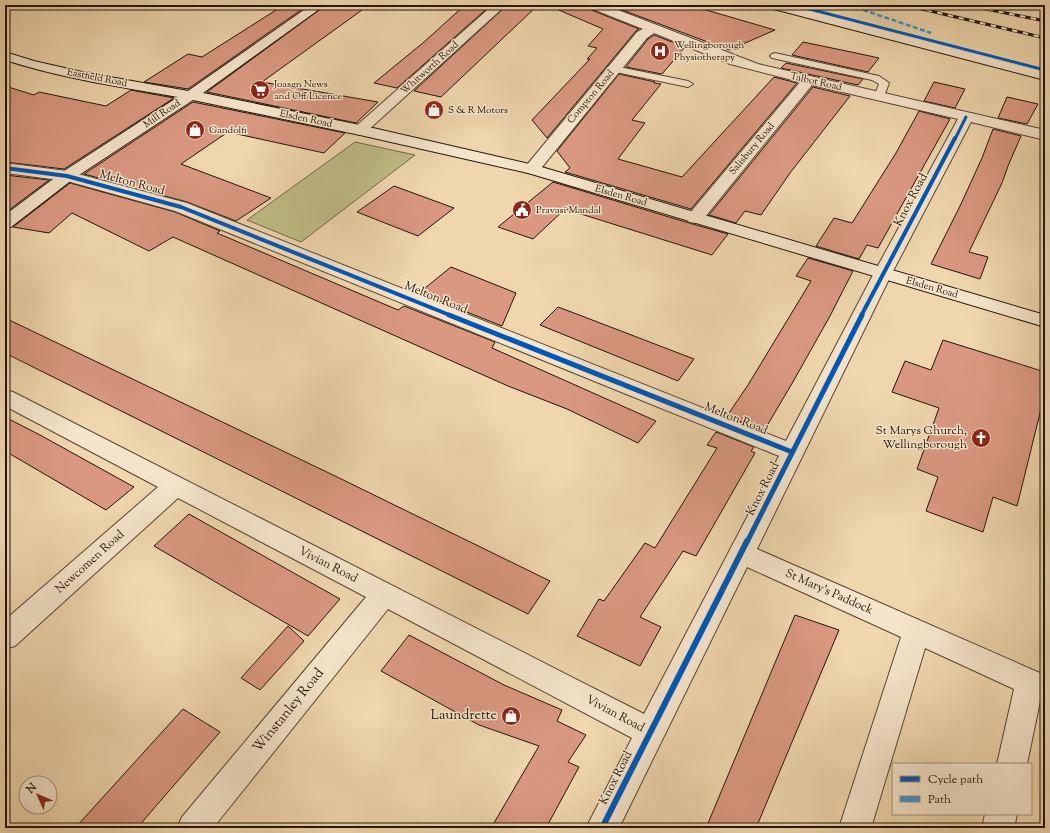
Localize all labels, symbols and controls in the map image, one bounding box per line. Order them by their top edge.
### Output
street label: Whitworth Road [398,38,463,98]
place label: Wellingborough Physiotherapy [674,38,745,65]
hospital icon: Wellingborough Physiotherapy [649,40,671,62]
street label: Eastfield Road [66,65,129,91]
street label: Compton Road [564,67,618,127]
street label: Talbot Road [789,69,844,95]
place label: Joasgn News and Off Licence [273,77,342,104]
supermarket icon: Joasgn News and Off Licence [249,79,271,101]
street label: Mill Road [140,96,184,132]
shop icon: S & R Motors [423,99,445,121]
place label: S & R Motors [448,103,508,118]
street label: Elsden Road [278,106,334,132]
shop icon: Gandolfi [184,119,206,141]
street label: Salisbury Road [725,119,779,179]
place label: Gandolfi [209,123,247,138]
street label: Melton Road [97,166,167,200]
street label: Knox Road [889,170,933,230]
street label: Elsden Road [593,181,649,211]
public building icon: Pravasi Mandal [511,199,533,221]
place label: Pravasi Mandal [536,203,601,218]
street label: Elsden Road [904,273,960,303]
street label: Melton Road [402,277,471,319]
street label: Melton Road [702,398,771,440]
place label: St Marys Church, Wellingborough [876,422,967,454]
church icon: St Marys Church, Wellingborough [970,427,992,449]
street label: Knox Road [742,459,784,519]
street label: Newcomen Road [51,526,129,598]
street label: Vivian Road [295,542,361,588]
street label: St Mary's Paddock [782,565,876,620]
street label: Winstanley Road [249,664,329,758]
street label: Vivian Road [582,691,648,737]
shop icon: Laundrette [500,705,522,727]
place label: Laundrette [431,706,497,726]
street label: Knox Road [595,748,637,808]
legend [892,763,1032,815]
text: Cycle path [928,771,983,789]
north arrow [18,775,58,815]
text: N [22,780,41,798]
text: Path [928,791,951,809]

